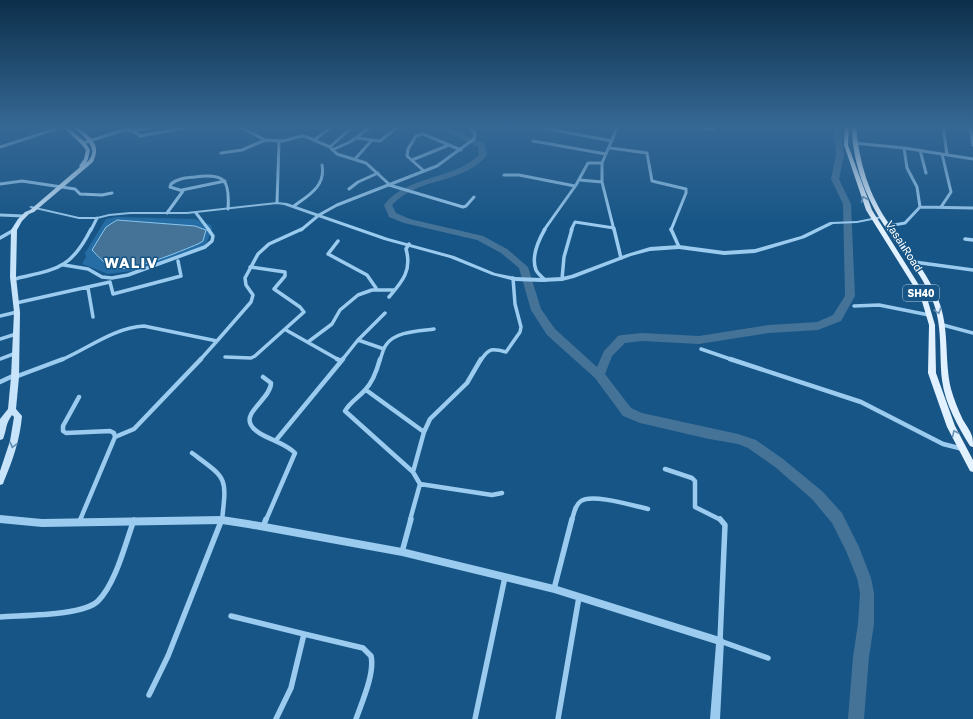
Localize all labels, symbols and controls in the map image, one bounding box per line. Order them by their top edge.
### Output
one-way arrow [861,196,869,203]
street label: Vasai Road [883,218,926,273]
district label: WALIV [104,253,158,271]
road number: SH40 [903,285,939,301]
one-way arrow [933,307,942,314]
one-way arrow [952,430,960,437]
one-way arrow [9,441,18,448]

